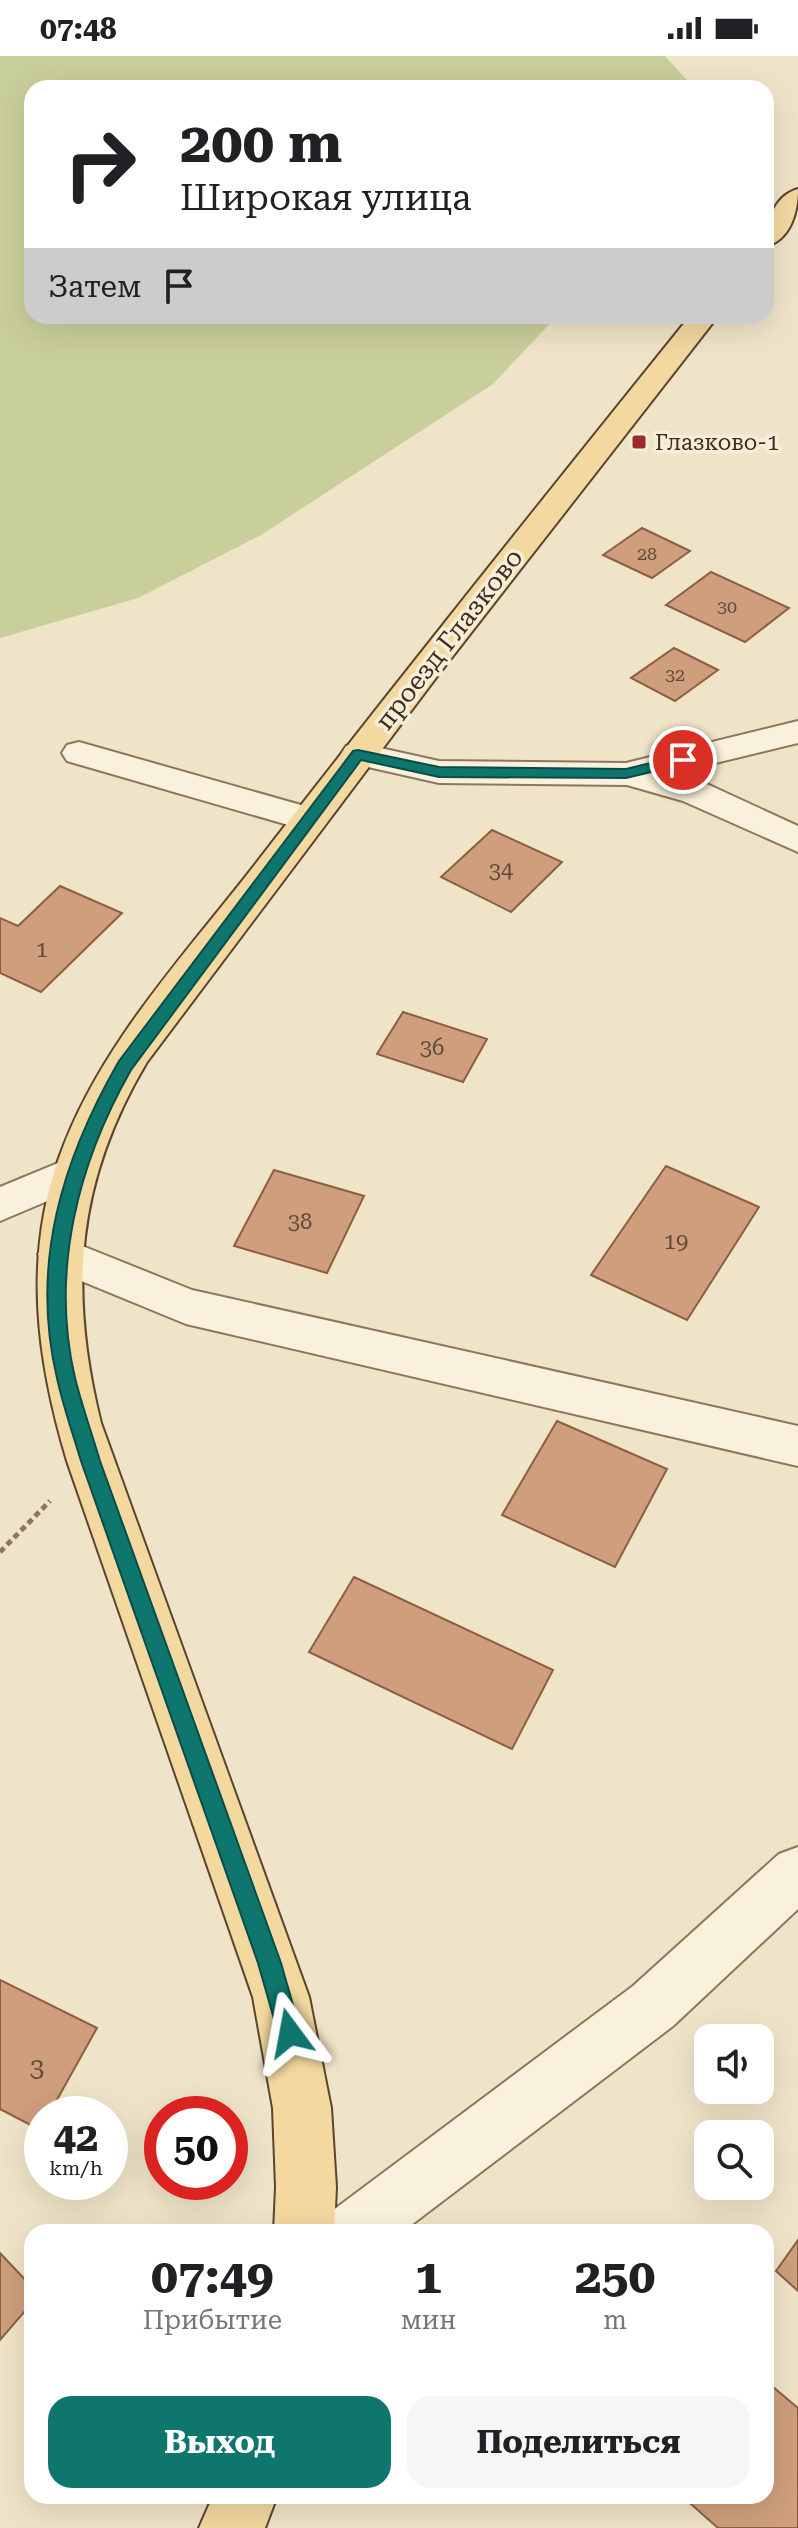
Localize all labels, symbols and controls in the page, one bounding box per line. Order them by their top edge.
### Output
text: 07:48 [40,11,117,46]
text: 200 m [180,110,342,176]
icon: right [48,112,152,216]
text: Широкая улица [180,177,472,219]
icon: arrive [157,264,201,308]
text: Затем [48,269,141,304]
place label: Глазково-1 [655,430,779,455]
marker: Глазково-1 [630,433,648,451]
street label: проезд Глазково [369,543,529,735]
house number: 28 [637,543,657,564]
house number: 30 [717,596,737,617]
house number: 32 [665,664,685,685]
pin [649,726,717,794]
icon: arrive [661,738,705,782]
house number: 34 [489,858,514,883]
house number: 1 [36,937,48,962]
house number: 36 [420,1035,444,1060]
house number: 38 [288,1209,312,1234]
house number: 19 [664,1229,688,1254]
position arrow [248,1991,332,2075]
map controls [694,2024,774,2200]
button: sound [694,2024,774,2104]
house number: 3 [30,2053,44,2083]
speed limit sign: 50 [144,2096,248,2200]
text: 42 [54,2114,98,2161]
button: search [694,2120,774,2200]
text: km/h [49,2156,103,2180]
text: 07:49 [151,2249,274,2305]
text: 1 [415,2249,442,2305]
text: 250 [575,2249,655,2305]
text: Прибытие [143,2305,282,2335]
text: мин [401,2305,456,2335]
text: m [603,2305,627,2335]
button: Выход [48,2396,391,2488]
button: Поделиться [407,2396,750,2488]

